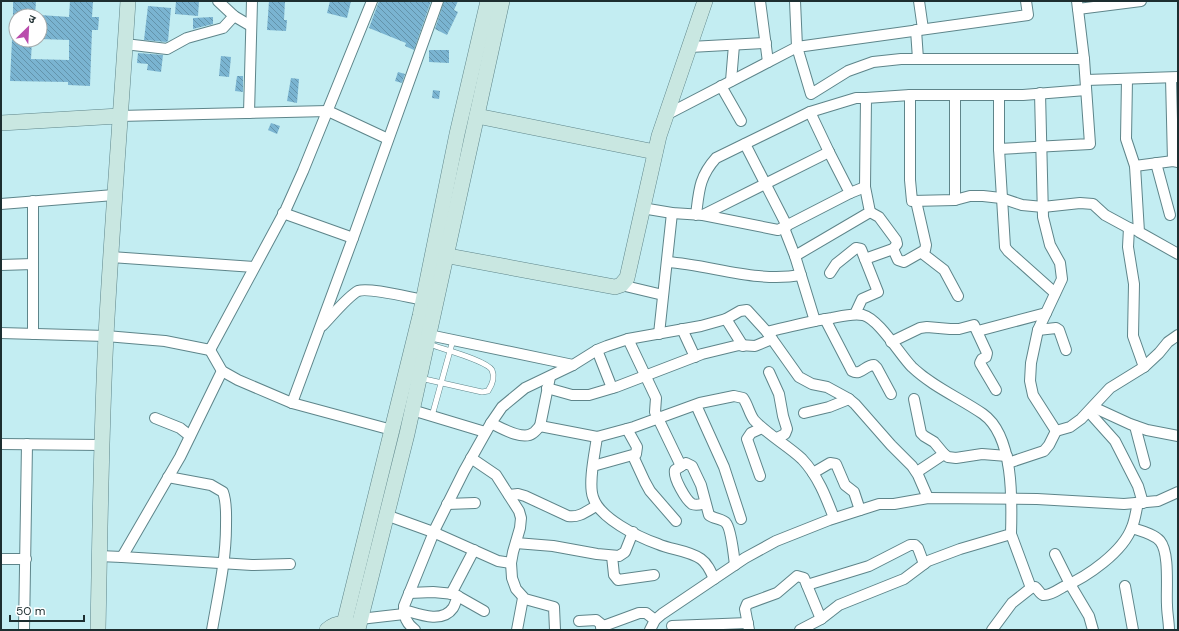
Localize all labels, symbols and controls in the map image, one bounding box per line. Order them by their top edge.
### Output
north arrow [8,8,48,48]
text: उ [26,11,38,27]
scale bar [10,597,84,623]
text: 50 m [16,603,45,619]

